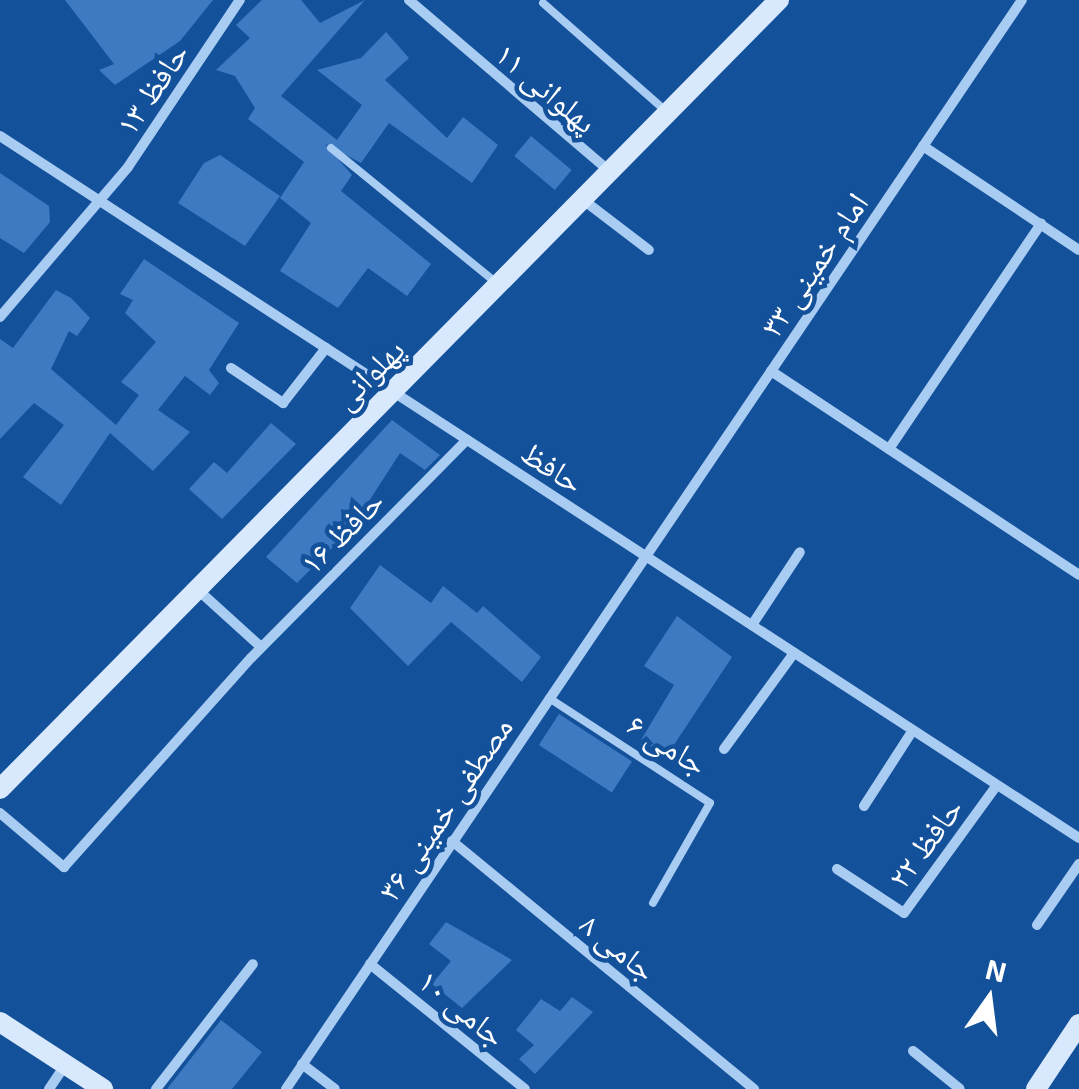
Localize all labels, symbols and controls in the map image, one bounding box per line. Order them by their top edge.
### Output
street label: پهلوانی ۱۱ [489,34,605,140]
street label: حافظ ۱۳ [106,35,196,141]
street label: امام خمینی ۳۳ [751,185,875,343]
street label: پهلوانی [325,330,411,416]
street label: حافظ [515,432,591,500]
street label: حافظ ۱۶ [291,481,391,581]
street label: جامی ۶ [621,704,715,782]
street label: مصطفی خمینی ۳۶ [368,709,520,907]
street label: حافظ ۲۲ [878,789,970,895]
street label: جامی ۸ [573,904,665,988]
north arrow [939,949,1039,1049]
text: N [982,951,1010,989]
street label: جامی ۱۰ [412,960,514,1054]

